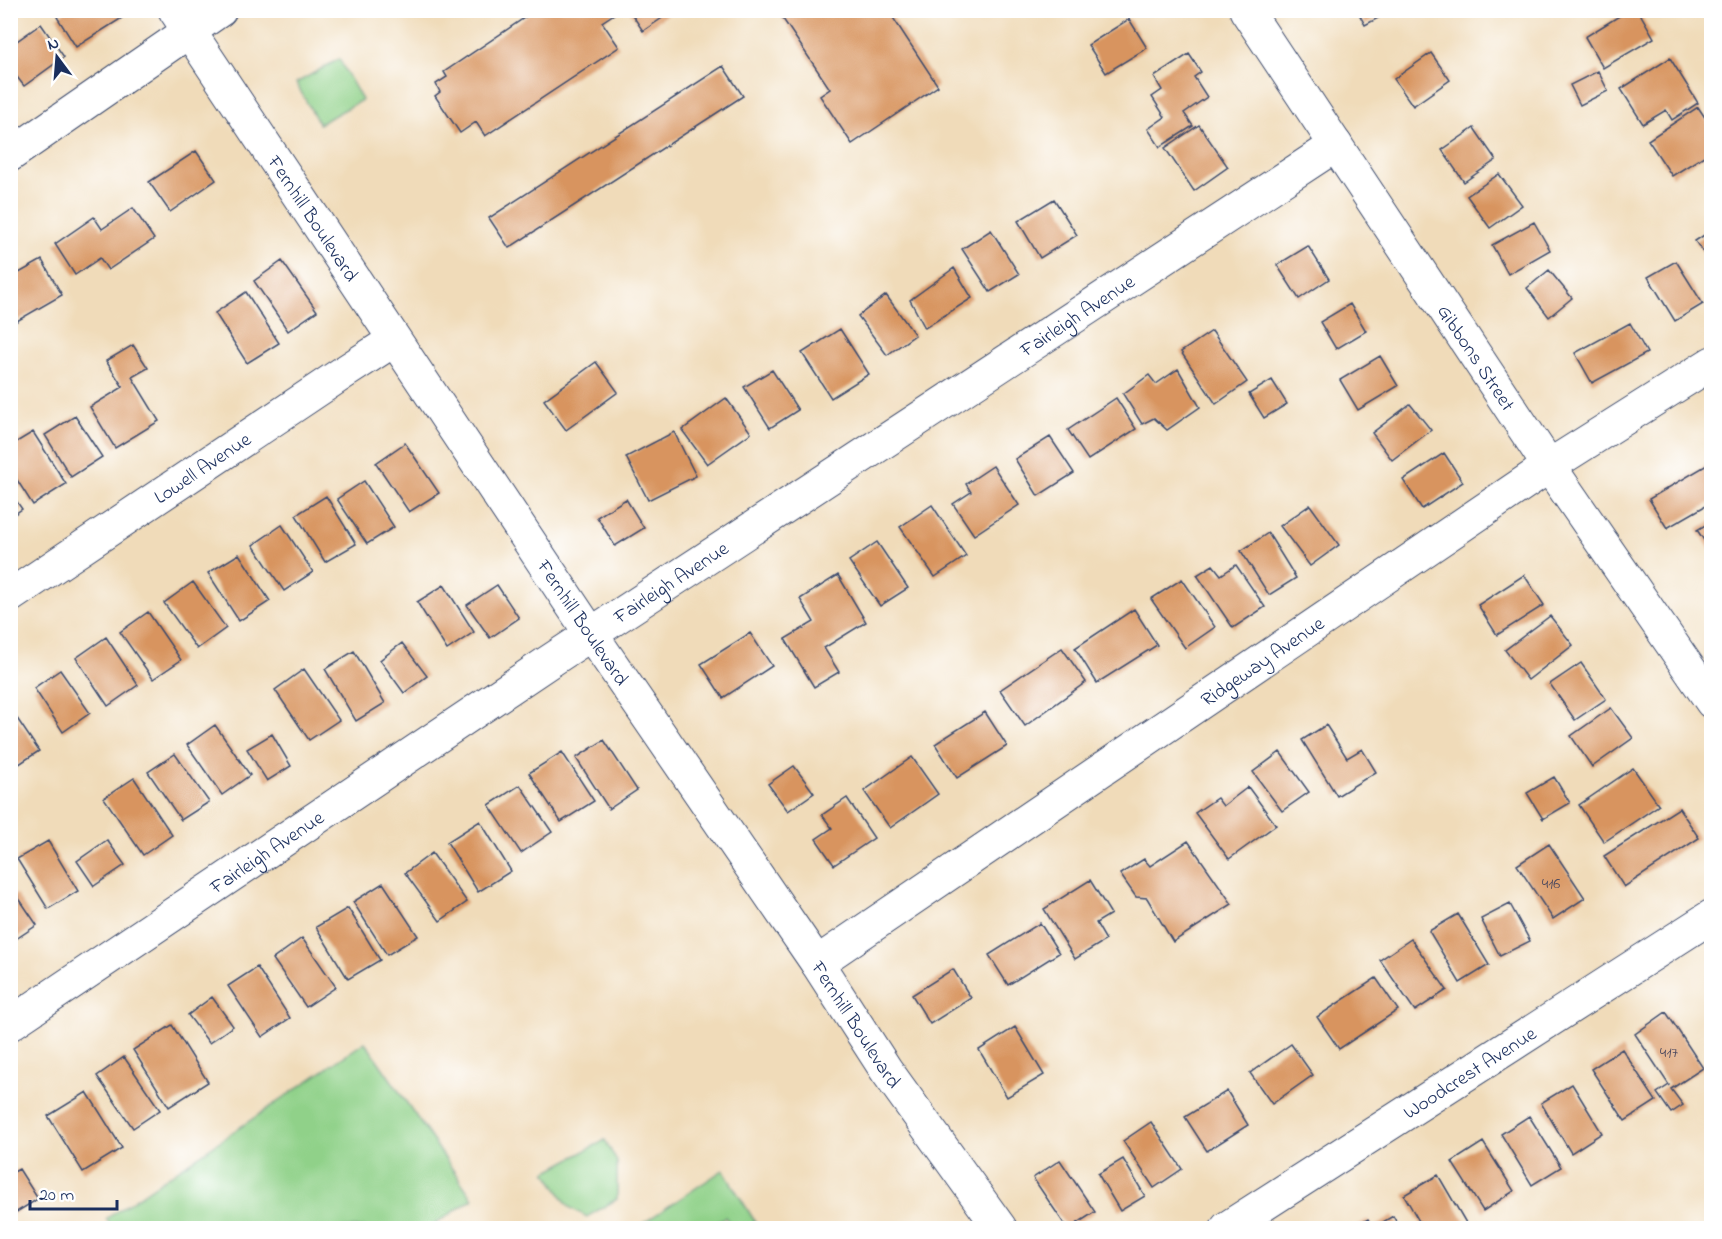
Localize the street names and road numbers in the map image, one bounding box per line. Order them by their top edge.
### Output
street label: Fernhill Boulevard [258,150,364,288]
street label: Fairleigh Avenue [1014,269,1142,366]
street label: Gibbons Street [1429,300,1521,418]
street label: Lowell Avenue [149,426,258,513]
street label: Fairleigh Avenue [608,536,735,633]
street label: Fernhill Boulevard [528,554,634,692]
street label: Ridgeway Avenue [1196,610,1331,715]
street label: Fairleigh Avenue [204,805,331,903]
street label: Fernhill Boulevard [802,955,907,1095]
street label: Woodcrest Avenue [1398,1021,1543,1128]

